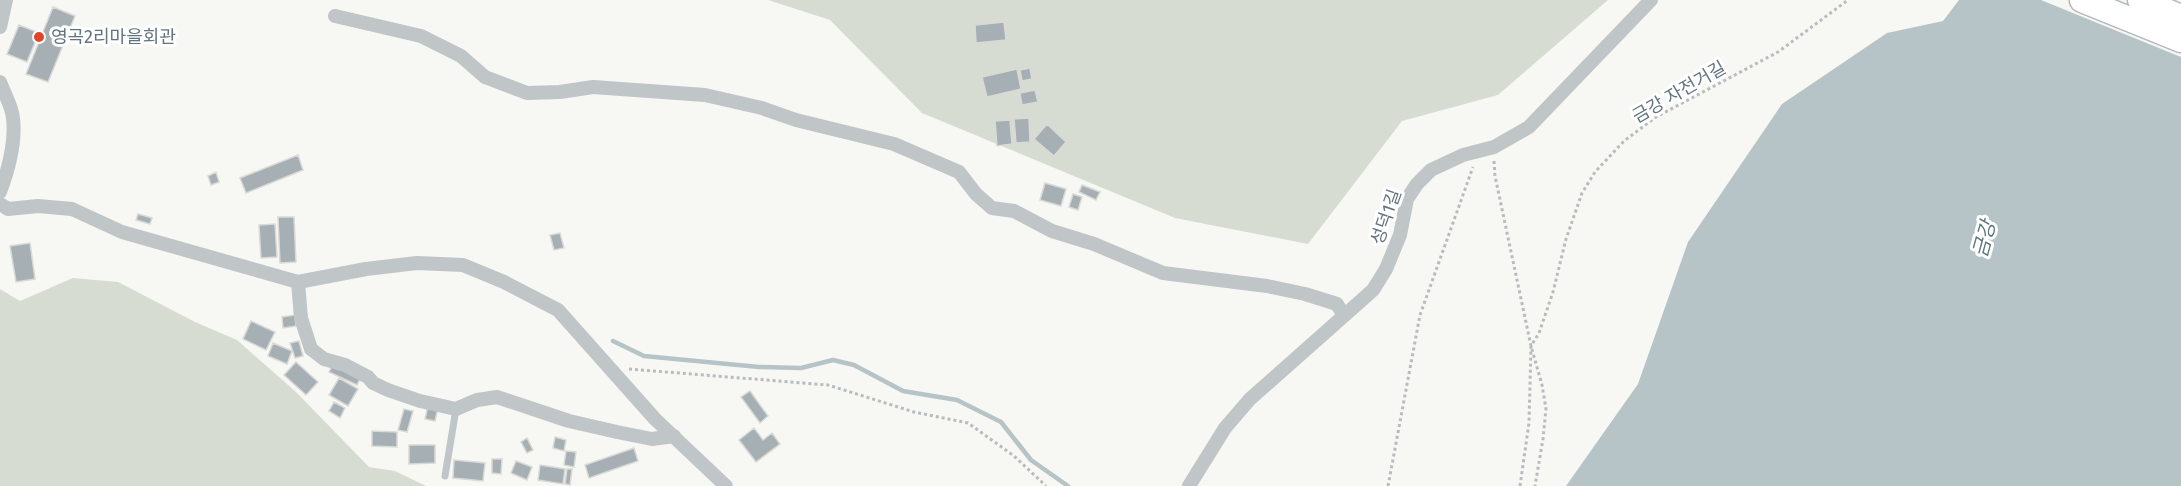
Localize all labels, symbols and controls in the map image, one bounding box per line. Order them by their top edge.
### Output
place label: 영곡2리마을회관 [51,26,176,48]
marker: 영곡2리마을회관 [32,30,46,44]
street label: 금강 자전거길 [1628,56,1730,128]
street label: 성덕1길 [1366,186,1406,248]
water label: 금강 [1968,216,2001,260]

